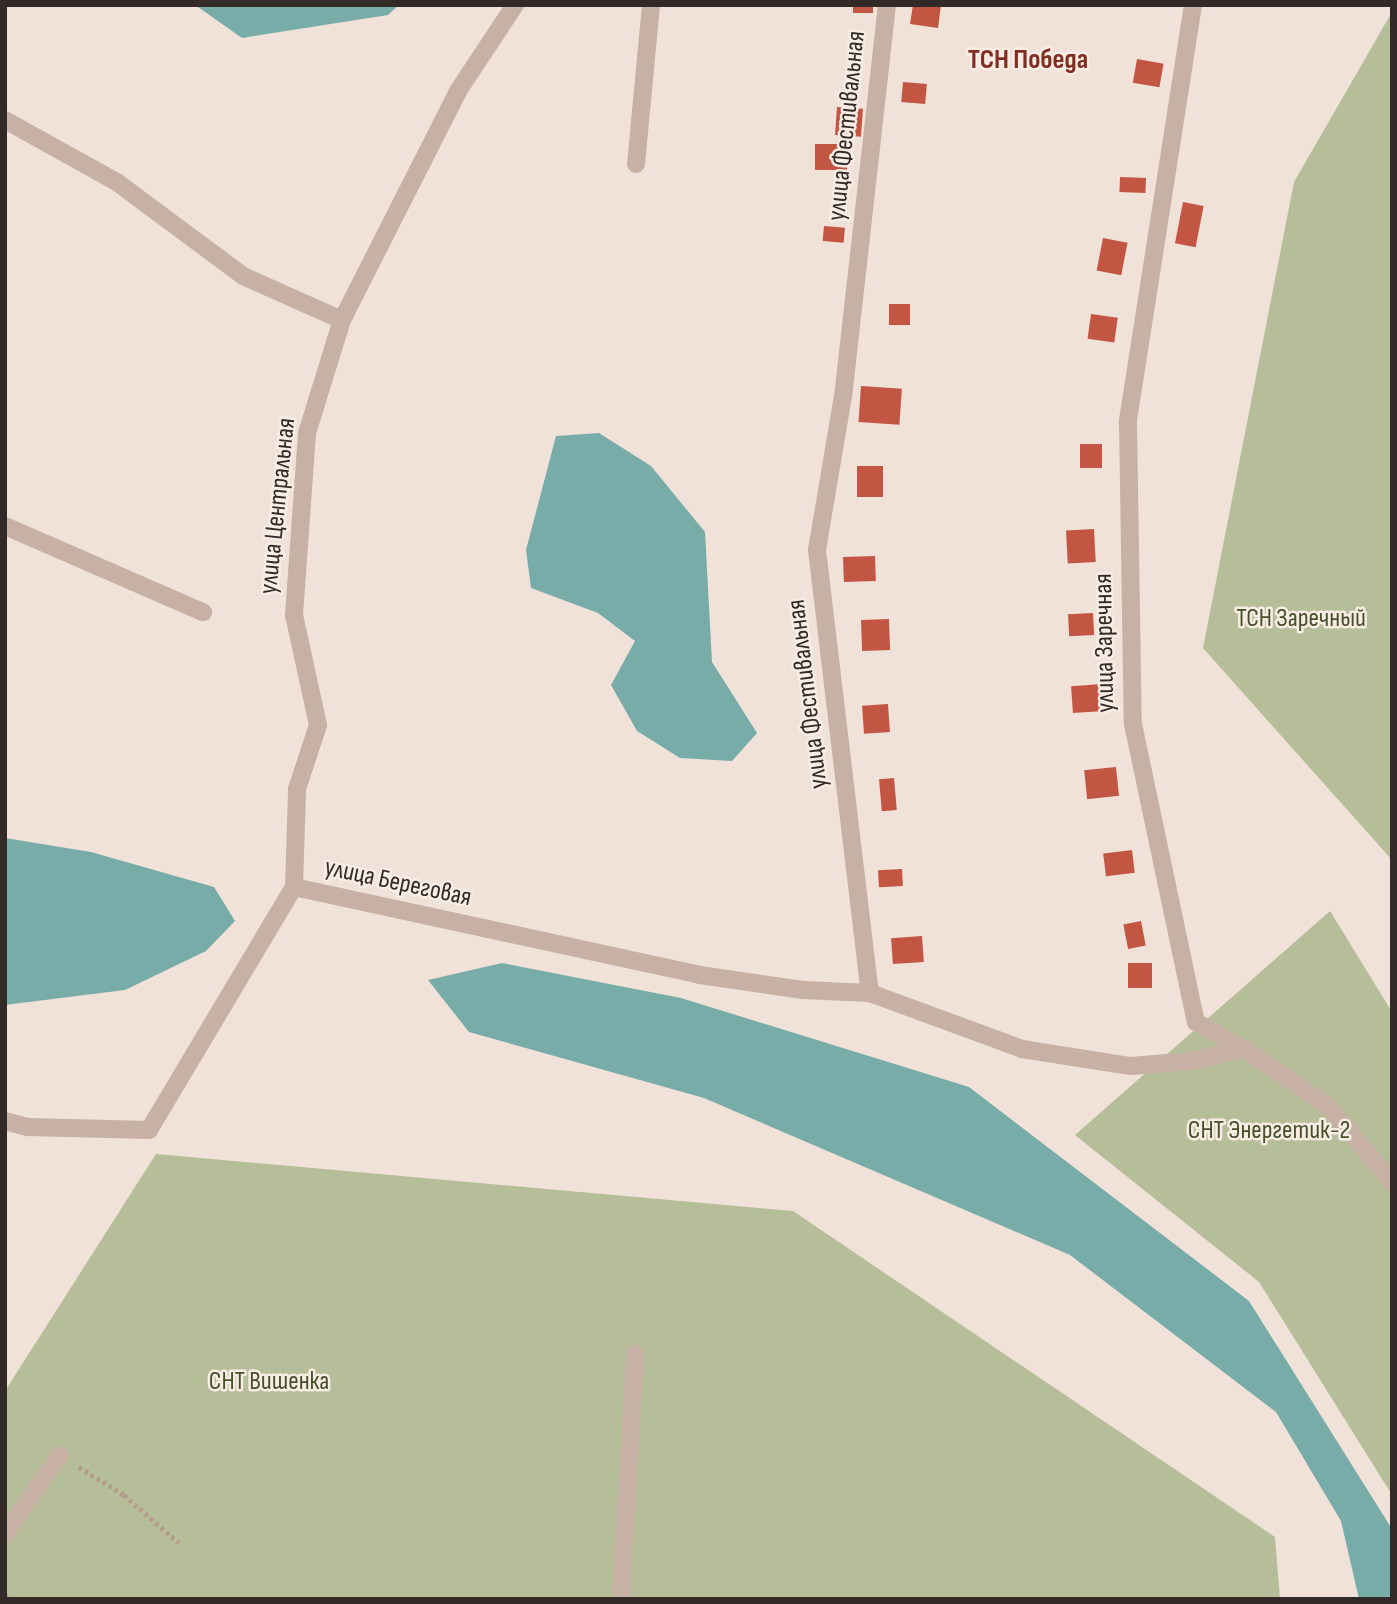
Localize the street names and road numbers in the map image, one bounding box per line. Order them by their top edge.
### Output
street label: улица Фестивальная [822,30,872,222]
street label: улица Центральная [253,416,303,596]
street label: улица Заречная [1088,573,1122,713]
street label: улица Фестивальная [781,597,835,791]
street label: улица Береговая [322,852,474,914]

